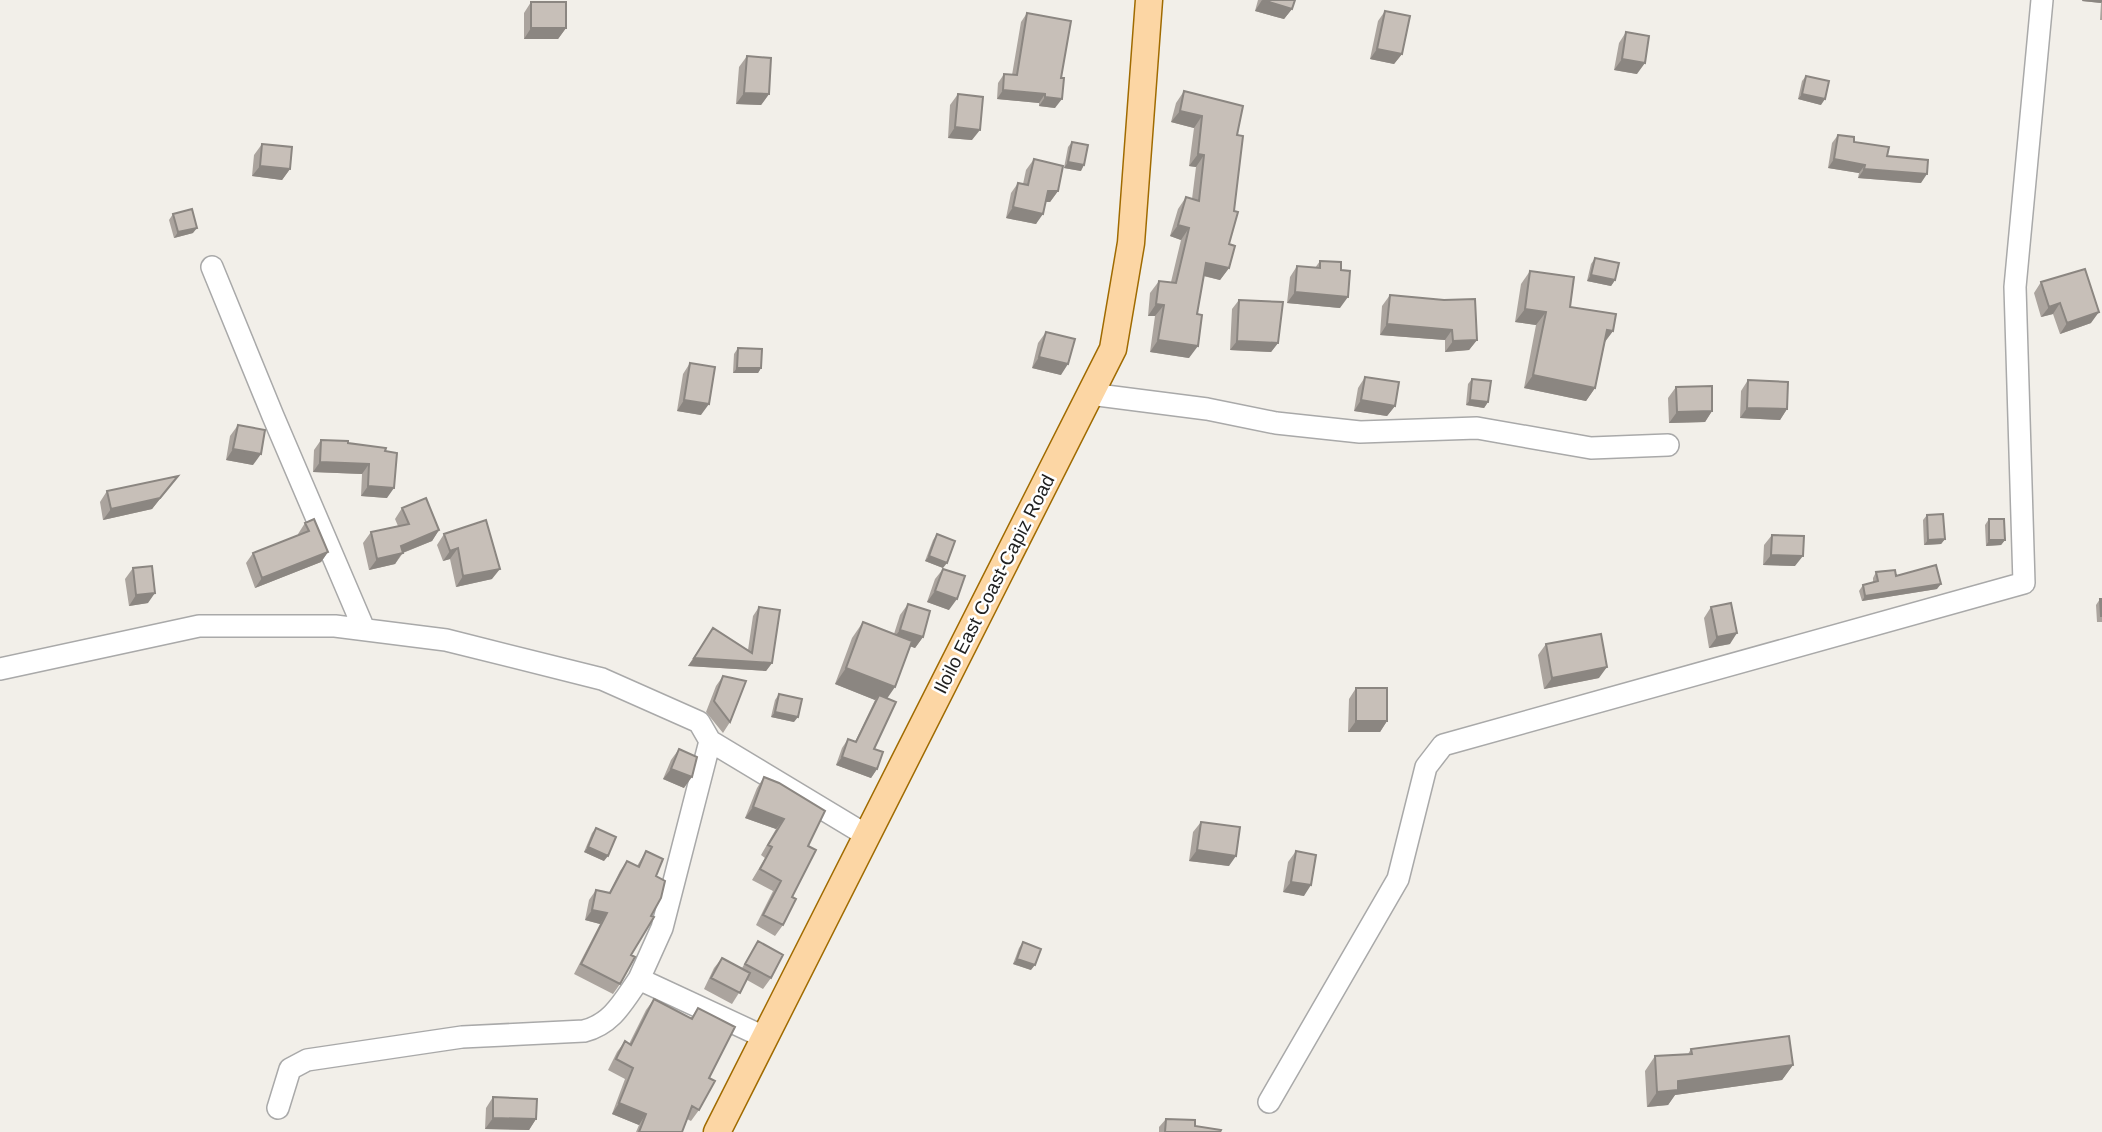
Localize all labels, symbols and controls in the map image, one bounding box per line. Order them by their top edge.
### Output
street label: Iloilo East Coast-Capiz Road [930,471,1058,697]

